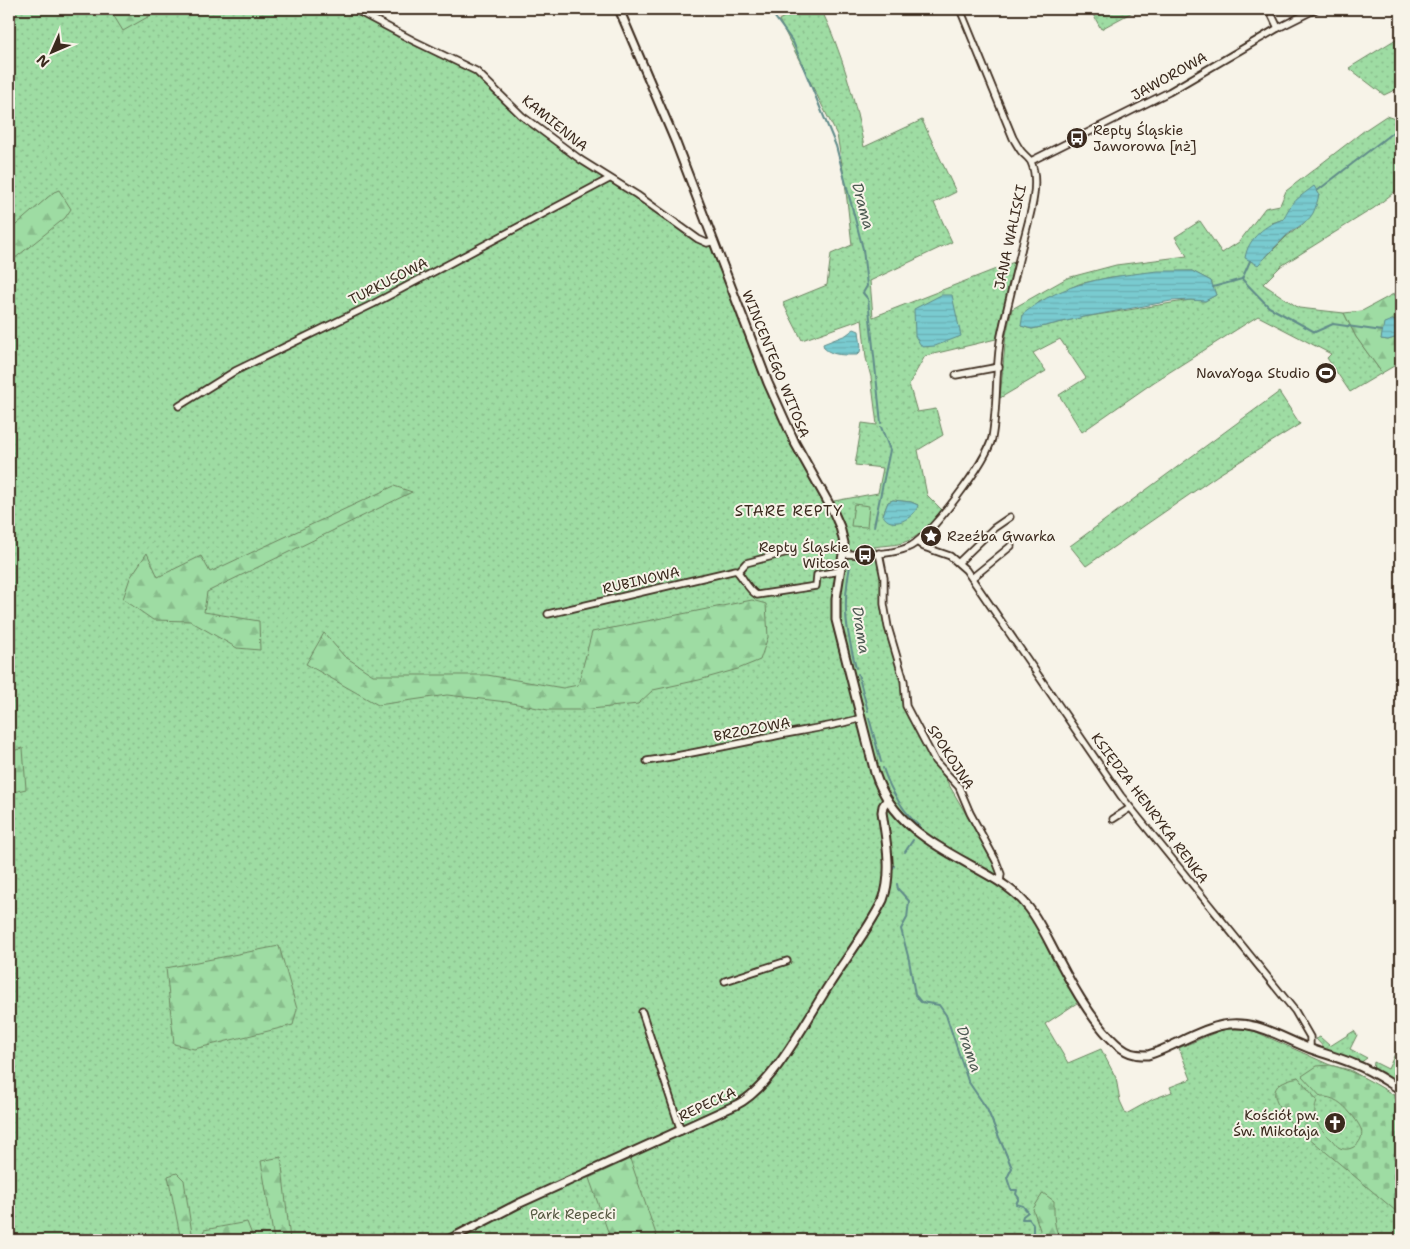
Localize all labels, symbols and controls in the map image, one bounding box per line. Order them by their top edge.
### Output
north arrow [28,28,78,78]
street label: JAWOROWA [1128,48,1210,104]
text: N [33,51,53,71]
street label: KAMIENNA [518,91,592,155]
place label: Repty Śląskie Jaworowa [nż] [1093,121,1197,155]
bus stop icon: Repty Śląskie Jaworowa [nż] [1065,126,1089,150]
water label: Drama [847,180,879,232]
street label: JANA WALISKI [990,183,1030,291]
street label: TURKUSOWA [345,253,431,309]
street label: WINCENTEGO WITOSA [738,288,814,440]
sports icon: NavaYoga Studio [1314,361,1338,385]
place label: NavaYoga Studio [1196,364,1310,382]
district label: STARE REPTY [735,501,843,521]
place icon: Rzeźba Gwarka [919,524,943,548]
place label: Rzeźba Gwarka [947,527,1056,545]
place label: Repty Śląskie Witosa [759,538,849,572]
bus stop icon: Repty Śląskie Witosa [853,543,877,567]
street label: RUBINOWA [601,562,681,598]
water label: Drama [847,605,875,655]
street label: BRZOZOWA [712,713,792,745]
street label: SPOKOJNA [924,721,978,793]
street label: KSIĘDZA HENRYKA RENKA [1087,729,1213,887]
water label: Drama [952,1023,986,1075]
street label: REPECKA [675,1083,739,1125]
place label: Kościół pw. Św. Mikołaja [1233,1106,1319,1140]
church icon: Kościół pw. Św. Mikołaja [1323,1111,1347,1135]
park label: Park Repecki [530,1205,616,1223]

